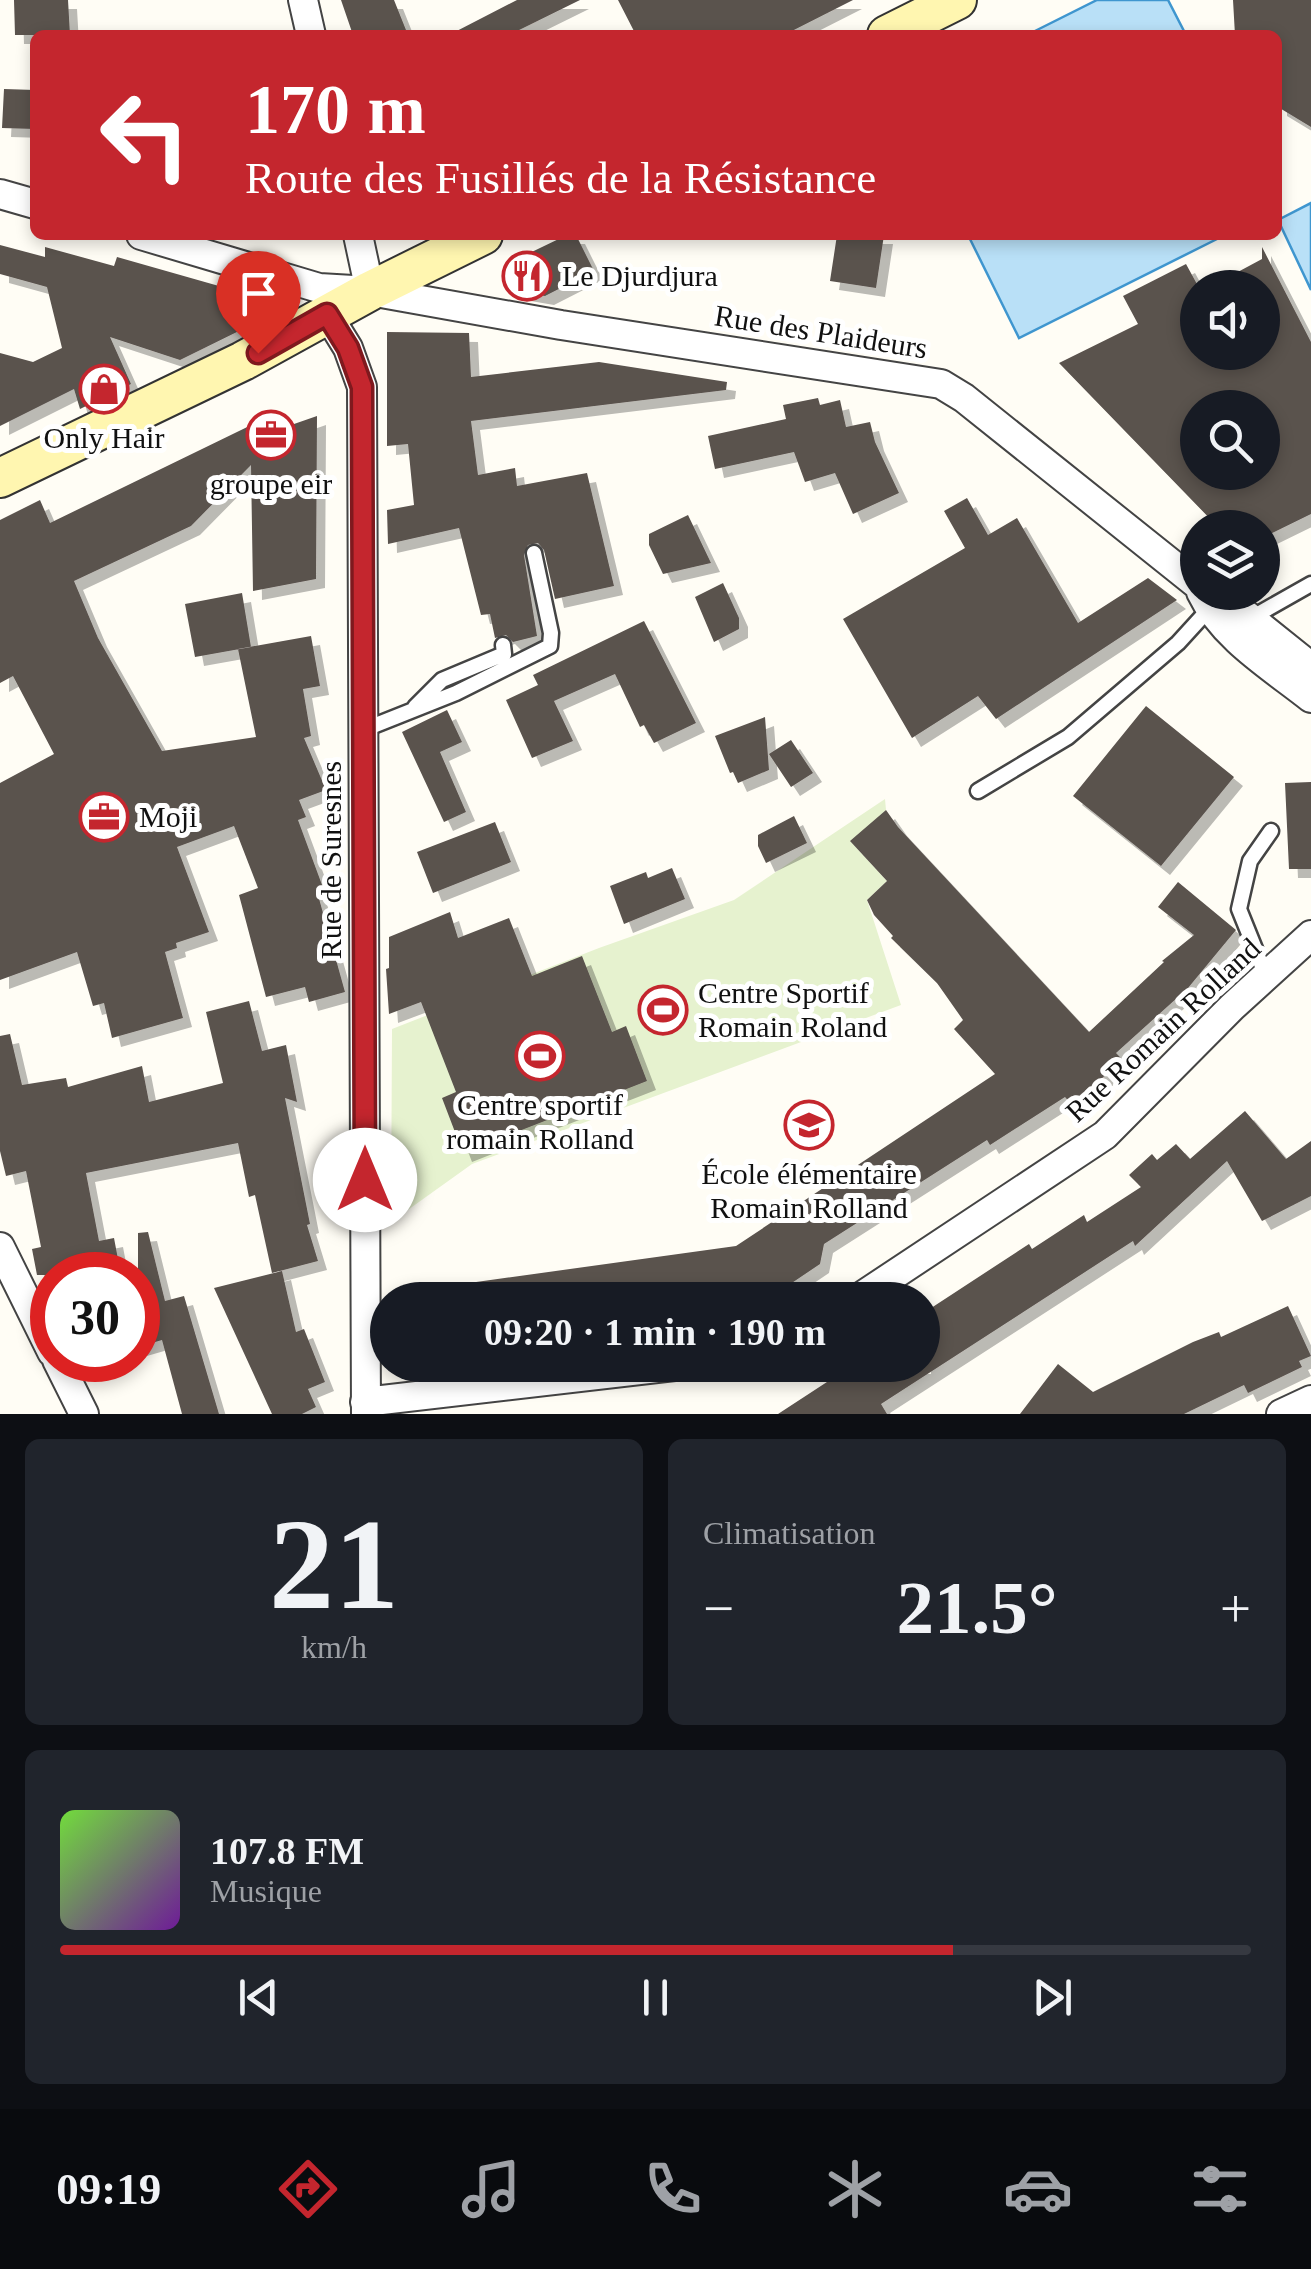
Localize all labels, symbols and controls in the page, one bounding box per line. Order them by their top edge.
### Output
icon: left [80,70,210,200]
text: 170 m [245,71,426,148]
text: Route des Fusillés de la Résistance [245,153,876,203]
restaurant icon: Le Djurdjura [501,250,553,302]
pin [216,251,301,354]
place label: Le Djurdjura [562,259,718,292]
icon: arrive [231,266,286,321]
map controls [1180,270,1280,610]
button: sound [1180,270,1280,370]
street label: Rue des Plaideurs [712,298,930,365]
shop icon: Only Hair [78,363,130,415]
button: search [1180,390,1280,490]
office icon: groupe eir [245,409,297,461]
place label: Only Hair [44,421,164,454]
place label: groupe eir [210,467,332,500]
button: layers [1180,510,1280,610]
street label: Rue de Suresnes [314,761,347,959]
office icon: Moji [78,791,130,843]
place label: Moji [139,800,197,833]
street label: Rue Romain Rolland [1059,931,1267,1128]
place label: Centre Sportif Romain Roland [698,976,887,1043]
sports icon: Centre Sportif Romain Roland [637,984,689,1036]
sports icon: Centre sportif romain Rolland [514,1030,566,1082]
place label: Centre sportif romain Rolland [446,1088,634,1155]
school or university icon: École élémentaire Romain Rolland [783,1099,835,1151]
position arrow [313,1128,417,1232]
place label: École élémentaire Romain Rolland [701,1157,917,1224]
speed limit sign: 30 [30,1252,160,1382]
text: 09:20 · 1 min · 190 m [484,1311,826,1353]
text: 21 [269,1492,399,1636]
text: Climatisation [703,1515,875,1551]
text: 21.5° [896,1566,1058,1649]
text: − [703,1578,734,1639]
text: + [1220,1578,1251,1639]
text: km/h [301,1629,367,1665]
text: 107.8 FM [210,1830,364,1872]
text: Musique [210,1873,322,1909]
icon: previous [231,1970,286,2025]
icon: pause [628,1970,683,2025]
icon: next [1025,1970,1080,2025]
icon: directions [273,2154,343,2224]
icon: music [456,2154,526,2224]
icon: phone [638,2154,708,2224]
icon: climate [820,2154,890,2224]
icon: car [1003,2154,1073,2224]
icon: filters [1185,2154,1255,2224]
text: 09:19 [56,2164,161,2214]

